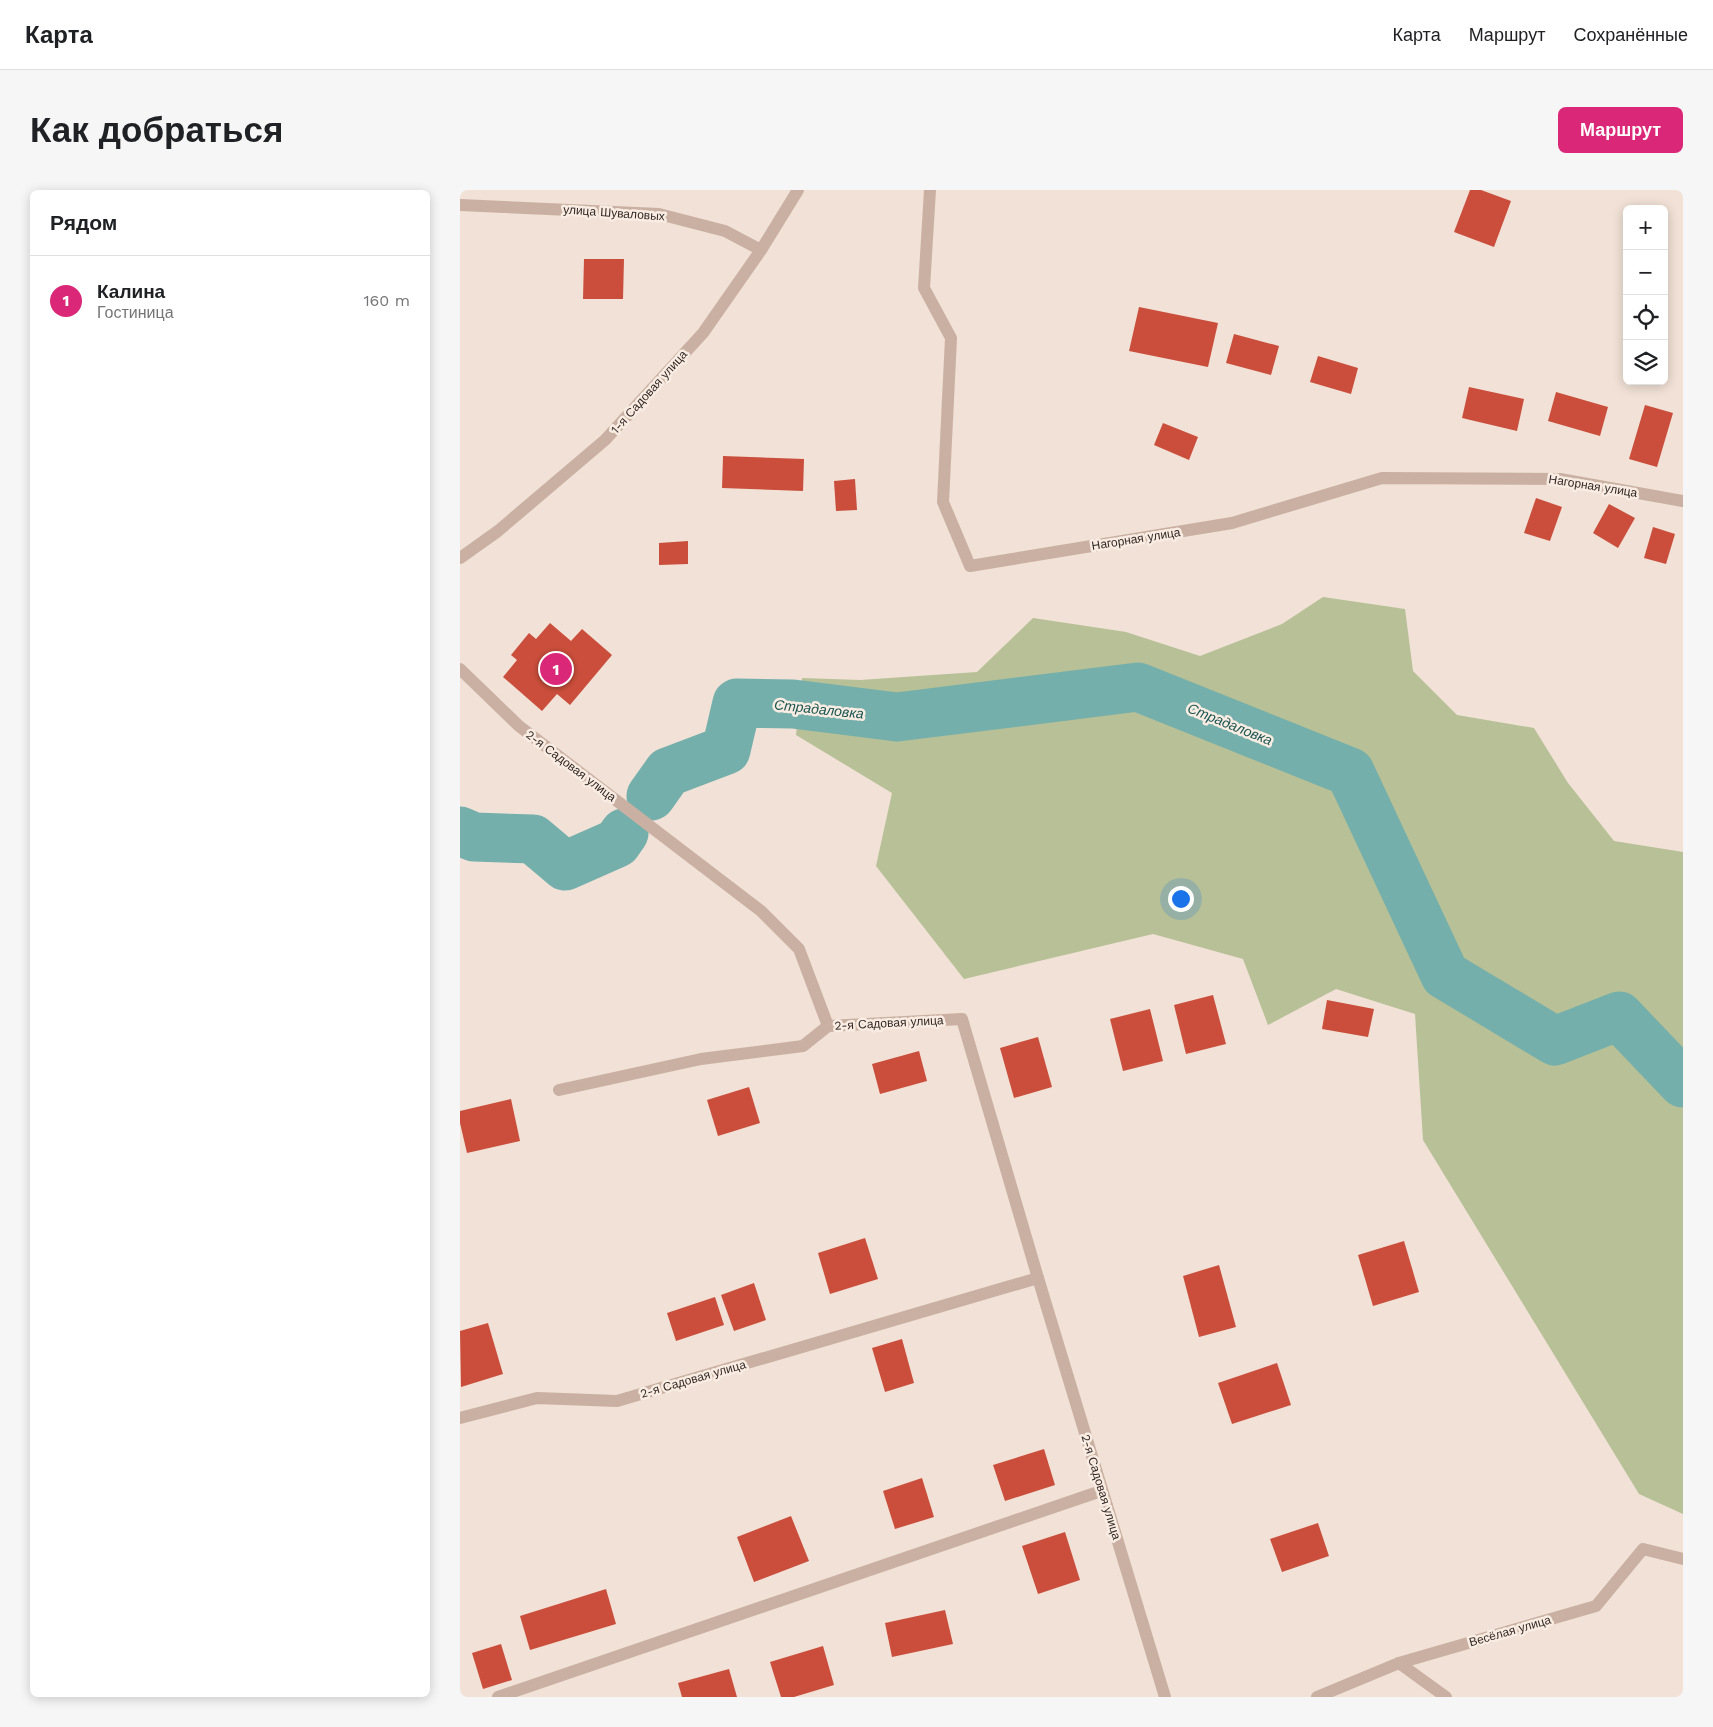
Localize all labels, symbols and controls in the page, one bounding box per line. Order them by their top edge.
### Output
text: Карта [25,21,93,49]
text: Карта [1393,24,1441,45]
text: Маршрут [1469,24,1545,45]
text: Сохранённые [1573,24,1688,45]
button: Маршрут [1558,107,1683,153]
text: Как добраться [30,109,283,151]
street label: улица Шуваловых [563,202,665,224]
map controls [1623,205,1668,385]
button: + [1623,205,1668,250]
text: Рядом [50,210,117,235]
button: − [1623,250,1668,295]
text: Калина [97,280,165,303]
text: 1 [63,291,69,310]
text: 160 m [363,291,410,310]
button: locate [1623,295,1668,340]
text: Гостиница [97,303,174,322]
button: layers [1623,340,1668,385]
street label: 1-я Садовая улица [608,347,690,436]
street label: Нагорная улица [1548,472,1639,500]
street label: Нагорная улица [1091,525,1182,553]
pin: 1 [540,650,572,688]
water label: Страдаловка [773,696,865,722]
water label: Страдаловка [1185,700,1275,748]
street label: 2-я Садовая улица [523,728,619,805]
your location [1168,886,1194,912]
street label: 2-я Садовая улица [834,1013,944,1033]
street label: 2-я Садовая улица [639,1357,748,1401]
street label: 2-я Садовая улица [1078,1433,1124,1542]
street label: Весёлая улица [1467,1613,1553,1649]

